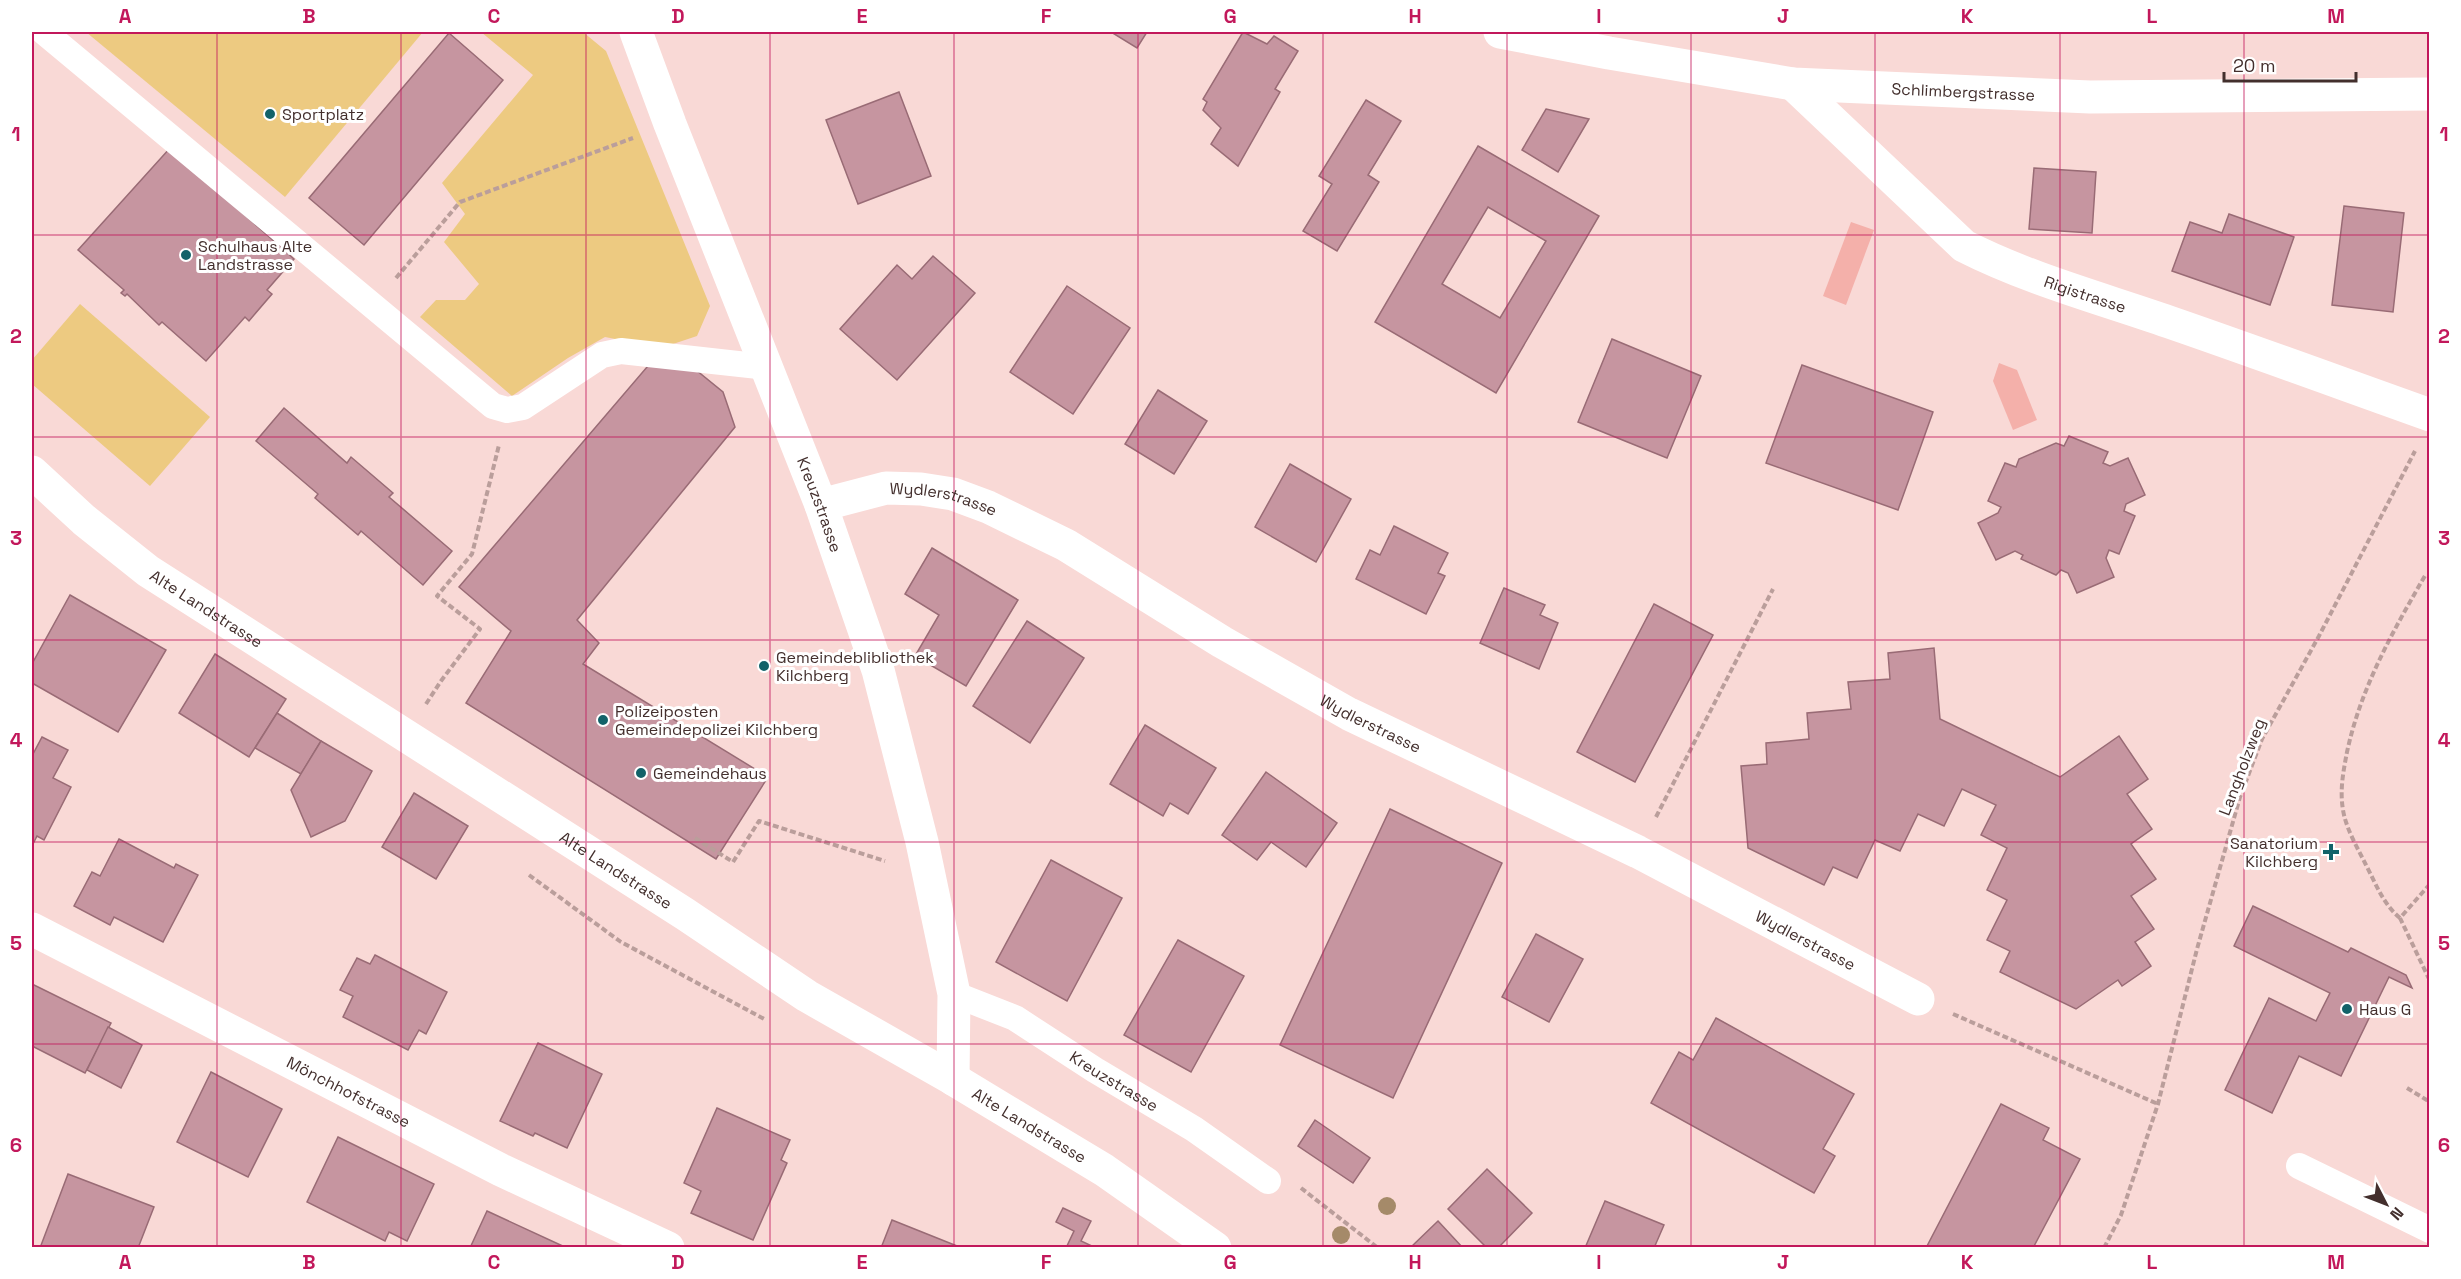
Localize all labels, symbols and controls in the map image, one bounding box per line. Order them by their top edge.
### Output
text: A [119,3,132,29]
text: B [302,3,316,29]
text: C [488,3,501,29]
text: D [671,3,685,29]
text: E [856,3,868,29]
text: F [1041,3,1052,29]
text: G [1223,3,1237,29]
text: H [1408,3,1422,29]
text: I [1596,3,1602,29]
text: J [1777,3,1789,29]
text: K [1961,3,1974,29]
text: L [2147,3,2158,29]
text: M [2327,3,2345,29]
scale bar [2224,45,2356,83]
text: 20 m [2233,54,2276,77]
street label: Schlimbergstrasse [1891,78,2035,105]
place label: Sportplatz [282,104,364,125]
marker: Sportplatz [263,107,277,121]
text: 1 [11,121,21,147]
text: 1 [2439,121,2449,147]
place label: Schulhaus Alte Landstrasse [198,236,312,275]
marker: Schulhaus Alte Landstrasse [179,248,193,262]
street label: Rigistrasse [2041,270,2129,317]
text: 2 [10,323,22,349]
text: 2 [2438,323,2450,349]
street label: Kreuzstrasse [792,454,847,555]
street label: Wydlerstrasse [889,478,1001,520]
text: 3 [10,525,22,551]
text: 3 [2438,525,2450,551]
street label: Alte Landstrasse [146,565,267,652]
place label: Gemeindeblibliothek Kilchberg [776,647,934,686]
marker: Gemeindeblibliothek Kilchberg [757,659,771,673]
street label: Wydlerstrasse [1316,689,1425,757]
place label: Polizeiposten Gemeindepolizei Kilchberg [615,701,818,740]
marker: Polizeiposten Gemeindepolizei Kilchberg [596,713,610,727]
street label: Langholzweg [2214,715,2270,819]
text: 4 [10,727,23,753]
text: 4 [2438,727,2451,753]
place label: Gemeindehaus [653,763,767,784]
marker: Gemeindehaus [634,766,648,780]
street label: Alte Landstrasse [556,826,676,914]
place label: Sanatorium Kilchberg [2230,833,2318,872]
marker: Sanatorium Kilchberg [2322,843,2340,861]
street label: Wydlerstrasse [1752,905,1859,975]
text: 5 [10,930,22,956]
text: 5 [2438,930,2450,956]
place label: Haus G [2359,999,2411,1020]
marker: Haus G [2340,1002,2354,1016]
street label: Kreuzstrasse [1066,1046,1162,1116]
street label: Mönchhofstrasse [283,1051,414,1132]
street label: Alte Landstrasse [969,1083,1090,1168]
text: 6 [10,1132,22,1158]
text: 6 [2438,1132,2450,1158]
north arrow [2356,1174,2416,1234]
text: N [2385,1203,2408,1225]
text: A [119,1249,132,1275]
text: B [302,1249,316,1275]
text: C [488,1249,501,1275]
text: D [671,1249,685,1275]
text: E [856,1249,868,1275]
text: F [1041,1249,1052,1275]
text: G [1223,1249,1237,1275]
text: H [1408,1249,1422,1275]
text: I [1596,1249,1602,1275]
text: J [1777,1249,1789,1275]
text: K [1961,1249,1974,1275]
text: L [2147,1249,2158,1275]
text: M [2327,1249,2345,1275]

